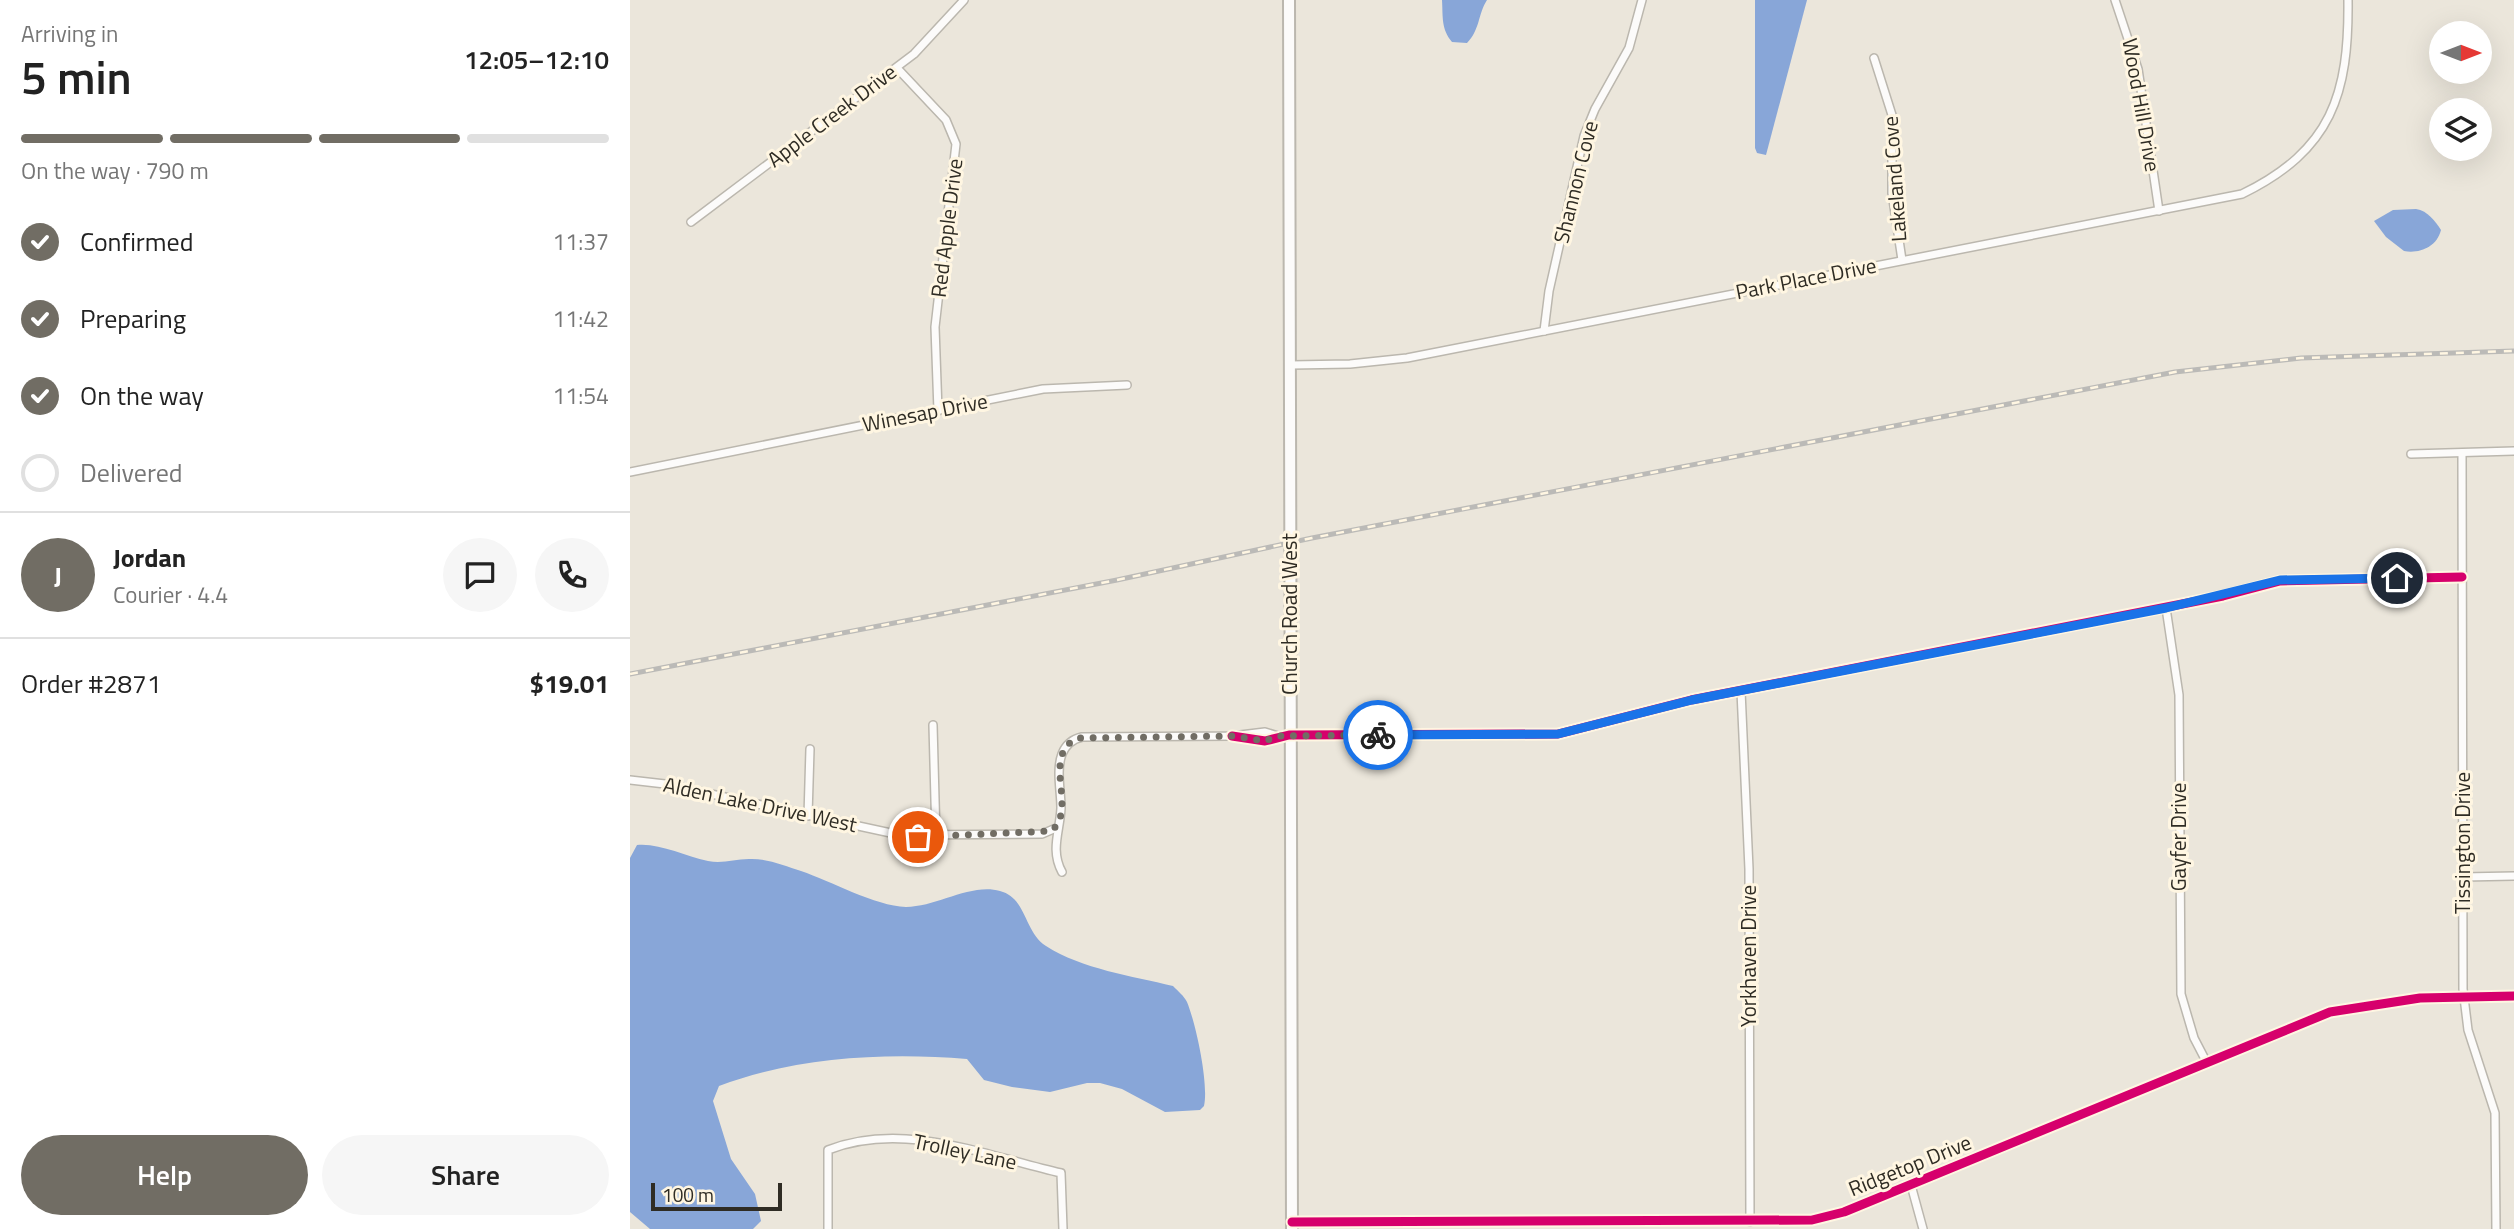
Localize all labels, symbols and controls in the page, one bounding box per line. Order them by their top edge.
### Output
text: Arriving in [21,16,118,51]
north arrow [2429,21,2492,84]
map controls [2429,21,2492,161]
street label: Wood Hill Drive [2114,36,2169,174]
text: 12:05–12:10 [464,40,609,79]
text: 5 min [21,42,132,112]
street label: Apple Creek Drive [760,56,903,175]
button: layers [2429,98,2492,161]
street label: Lakeland Cove [1874,115,1914,243]
street label: Shannon Cove [1544,117,1606,246]
text: On the way · 790 m [21,153,209,188]
street label: Red Apple Drive [922,157,970,299]
text: Confirmed [80,222,194,261]
icon: check [21,223,59,261]
text: 11:37 [552,224,609,259]
street label: Park Place Drive [1733,249,1879,307]
text: Preparing [80,299,186,338]
icon: check [21,300,59,338]
text: 11:42 [552,301,609,336]
text: On the way [80,376,204,415]
icon: check [21,377,59,415]
text: 11:54 [552,378,609,413]
street label: Winesap Drive [859,384,990,440]
text: Delivered [80,453,183,492]
street label: Church Road West [1273,532,1305,695]
text: Jordan [113,538,186,577]
button: chat [443,538,517,612]
button: phone [535,538,609,612]
pin [2367,548,2427,608]
text: J [54,556,62,595]
icon: home [2378,559,2416,597]
text: Courier · 4.4 [113,577,228,612]
text: Order #2871 [21,664,161,703]
text: $19.01 [530,664,609,703]
courier [1343,700,1413,770]
icon: bike [1359,716,1397,754]
street label: Alden Lake Drive West [661,768,861,840]
street label: Tissington Drive [2446,772,2478,914]
street label: Gayfer Drive [2162,783,2194,891]
pin [888,807,948,867]
icon: bag [899,818,937,856]
street label: Yorkhaven Drive [1732,885,1764,1027]
street label: Trolley Lane [911,1124,1020,1178]
street label: Ridgetop Drive [1843,1126,1976,1204]
button: Help [21,1135,308,1215]
button: Share [322,1135,609,1215]
scale bar [651,1180,782,1212]
text: 100 m [662,1180,714,1209]

